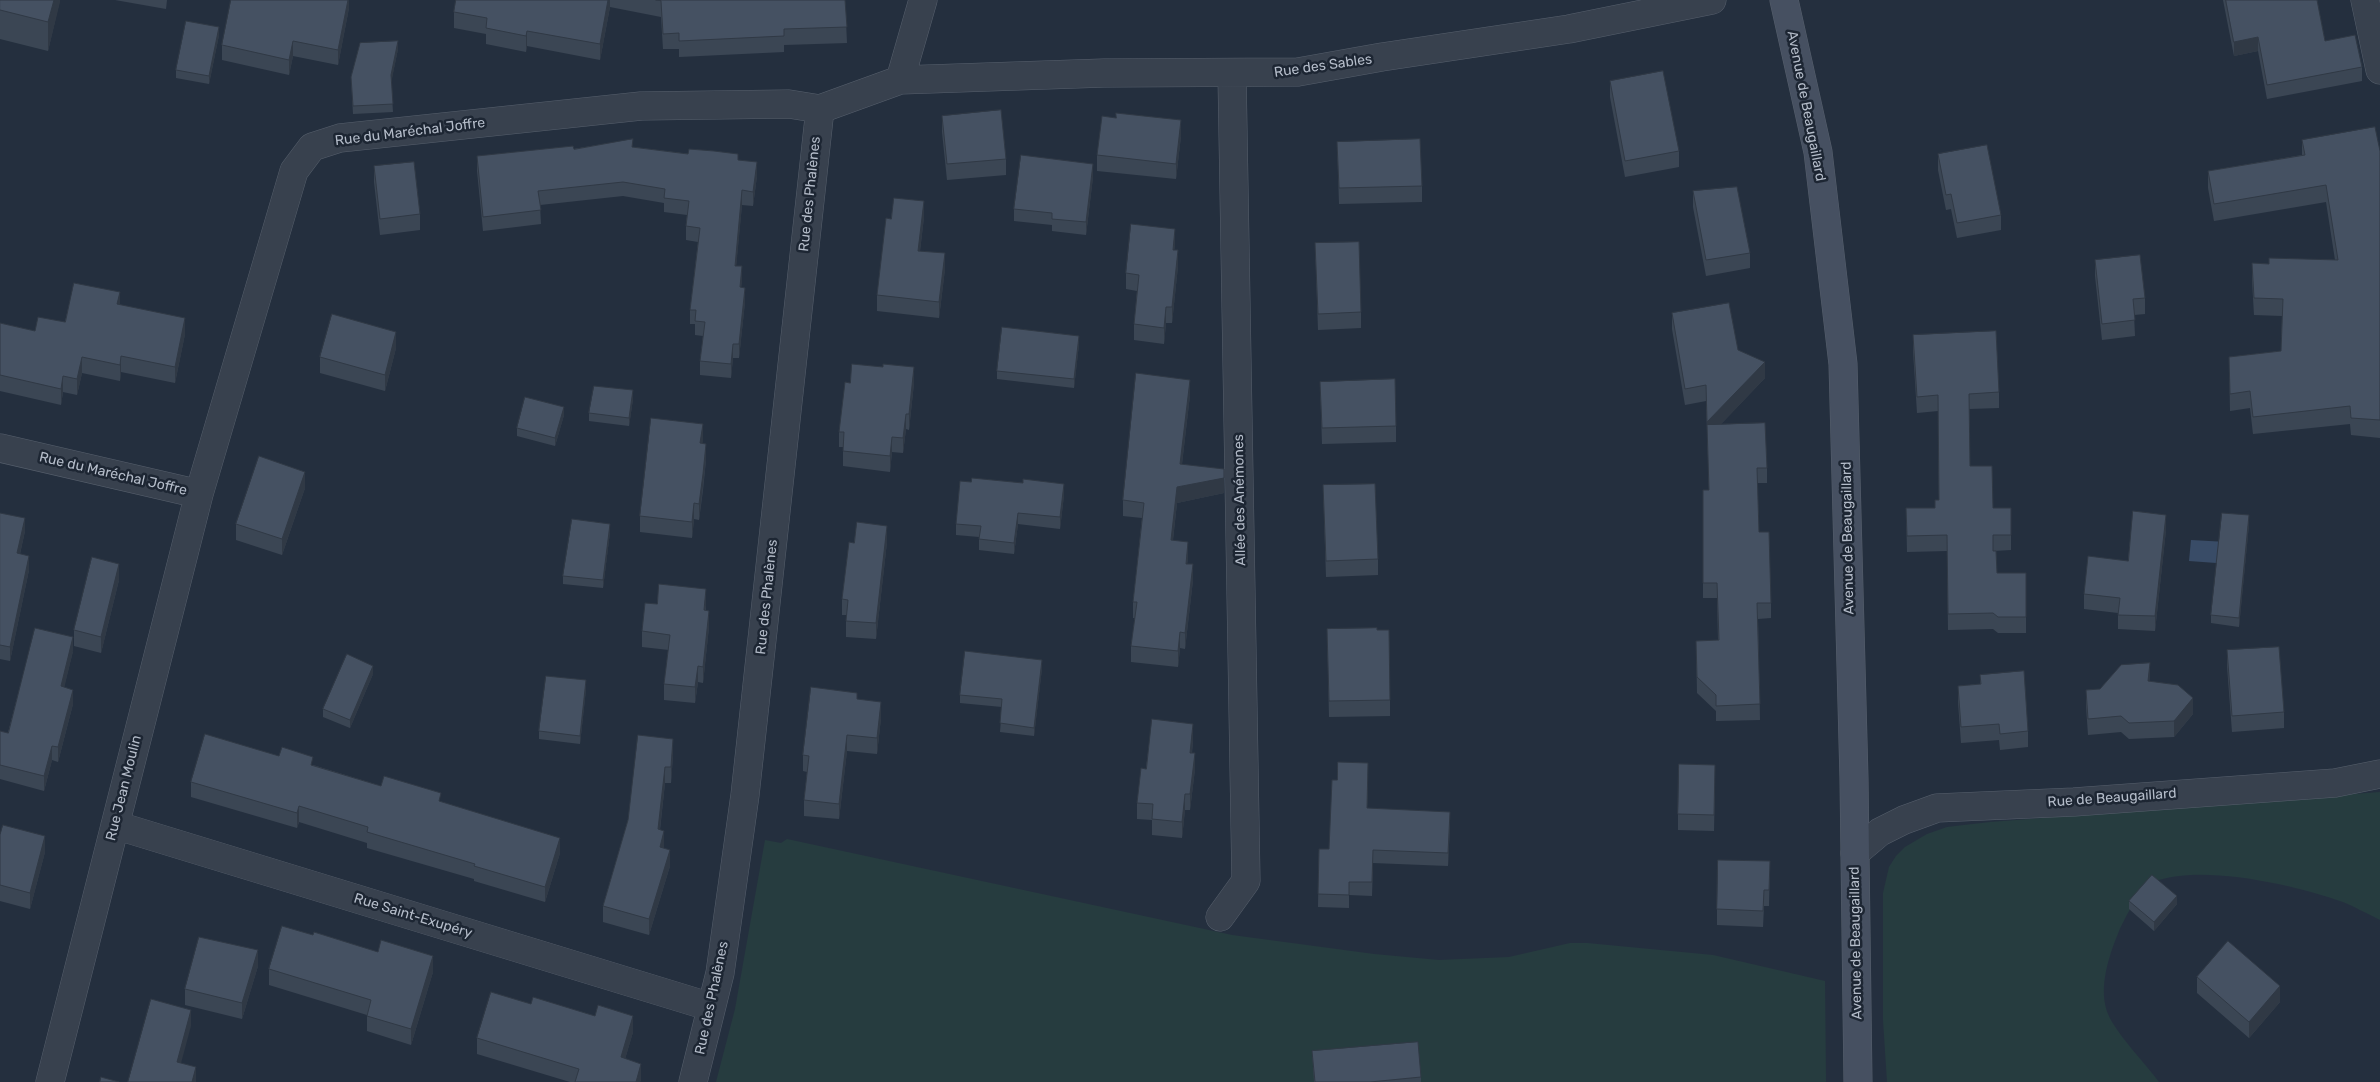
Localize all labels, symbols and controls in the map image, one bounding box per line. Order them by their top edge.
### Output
street label: Avenue de Beaugaillard [1783,29,1829,183]
street label: Rue des Sables [1273,51,1373,81]
street label: Rue du Maréchal Joffre [334,114,486,150]
street label: Rue des Phalènes [796,136,824,252]
street label: Allée des Anémones [1230,434,1250,566]
street label: Rue du Maréchal Joffre [37,449,189,499]
street label: Avenue de Beaugaillard [1838,461,1858,615]
street label: Rue des Phalènes [753,539,781,655]
street label: Rue Jean Moulin [103,734,145,842]
street label: Rue de Beaugaillard [2047,785,2177,811]
street label: Avenue de Beaugaillard [1846,866,1866,1020]
street label: Rue Saint-Exupéry [352,890,474,942]
street label: Rue des Phalènes [692,940,732,1056]

